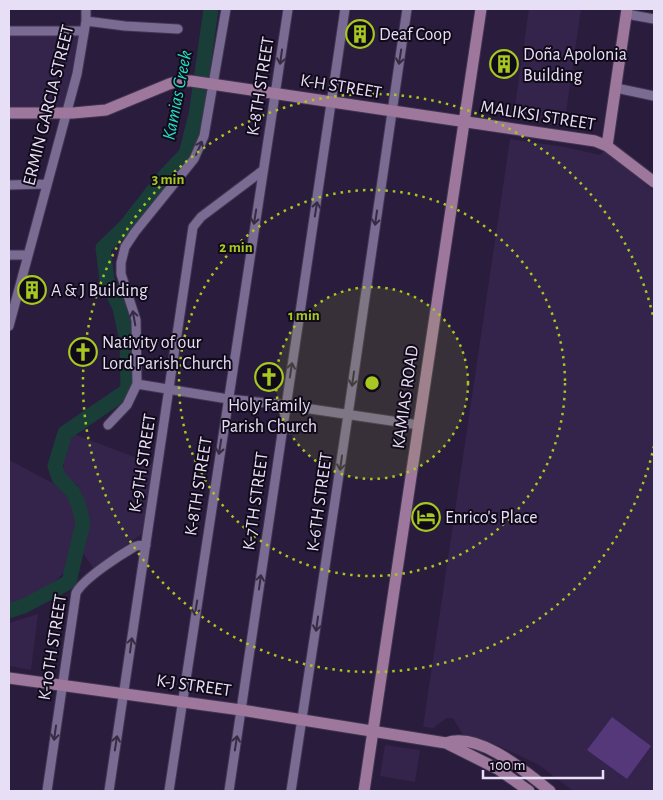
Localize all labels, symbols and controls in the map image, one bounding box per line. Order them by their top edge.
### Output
building icon: Deaf Coop [345,19,375,49]
street label: ERMIN GARCIA STREET [20,23,78,187]
place label: Deaf Coop [379,26,451,44]
street label: K-8TH STREET [244,35,278,137]
place label: Doña Apolonia Building [523,46,627,85]
water label: Kamias Creek [159,49,196,142]
one-way arrow [276,49,286,65]
one-way arrow [394,49,404,65]
building icon: Doña Apolonia Building [489,49,519,79]
street label: K-H STREET [299,72,383,102]
street label: MALIKSI STREET [479,98,597,134]
one-way arrow [195,141,204,156]
text: 3 min [152,172,184,187]
one-way arrow [311,201,321,217]
one-way arrow [250,209,260,225]
one-way arrow [371,209,381,225]
text: 2 min [219,240,253,255]
building icon: A & J Building [17,275,47,305]
place label: A & J Building [51,282,148,300]
text: 1 min [288,308,320,323]
one-way arrow [129,310,139,326]
place label: Nativity of our Lord Parish Church [102,334,232,373]
church icon: Nativity of our Lord Parish Church [68,337,98,367]
street label: KAMIAS ROAD [390,344,422,450]
church icon: Holy Family Parish Church [254,362,284,392]
one-way arrow [287,362,297,378]
one-way arrow [348,370,358,386]
centre of rings [363,374,381,392]
place label: Holy Family Parish Church [221,397,317,436]
street label: K-9TH STREET [126,412,160,514]
street label: K-8TH STREET [182,435,216,537]
one-way arrow [215,439,225,455]
street label: K-7TH STREET [240,451,272,551]
street label: K-6TH STREET [304,451,336,553]
one-way arrow [336,455,346,471]
hotel icon: Enrico's Place [411,502,441,532]
place label: Enrico's Place [445,509,538,527]
one-way arrow [255,575,265,591]
street label: K-10TH STREET [36,593,70,702]
one-way arrow [191,600,201,616]
one-way arrow [312,616,322,632]
one-way arrow [126,638,136,654]
street label: K-J STREET [155,672,233,700]
one-way arrow [50,725,60,741]
one-way arrow [112,735,122,751]
one-way arrow [231,735,241,751]
scale bar [483,748,603,780]
text: 100 m [490,758,525,773]

